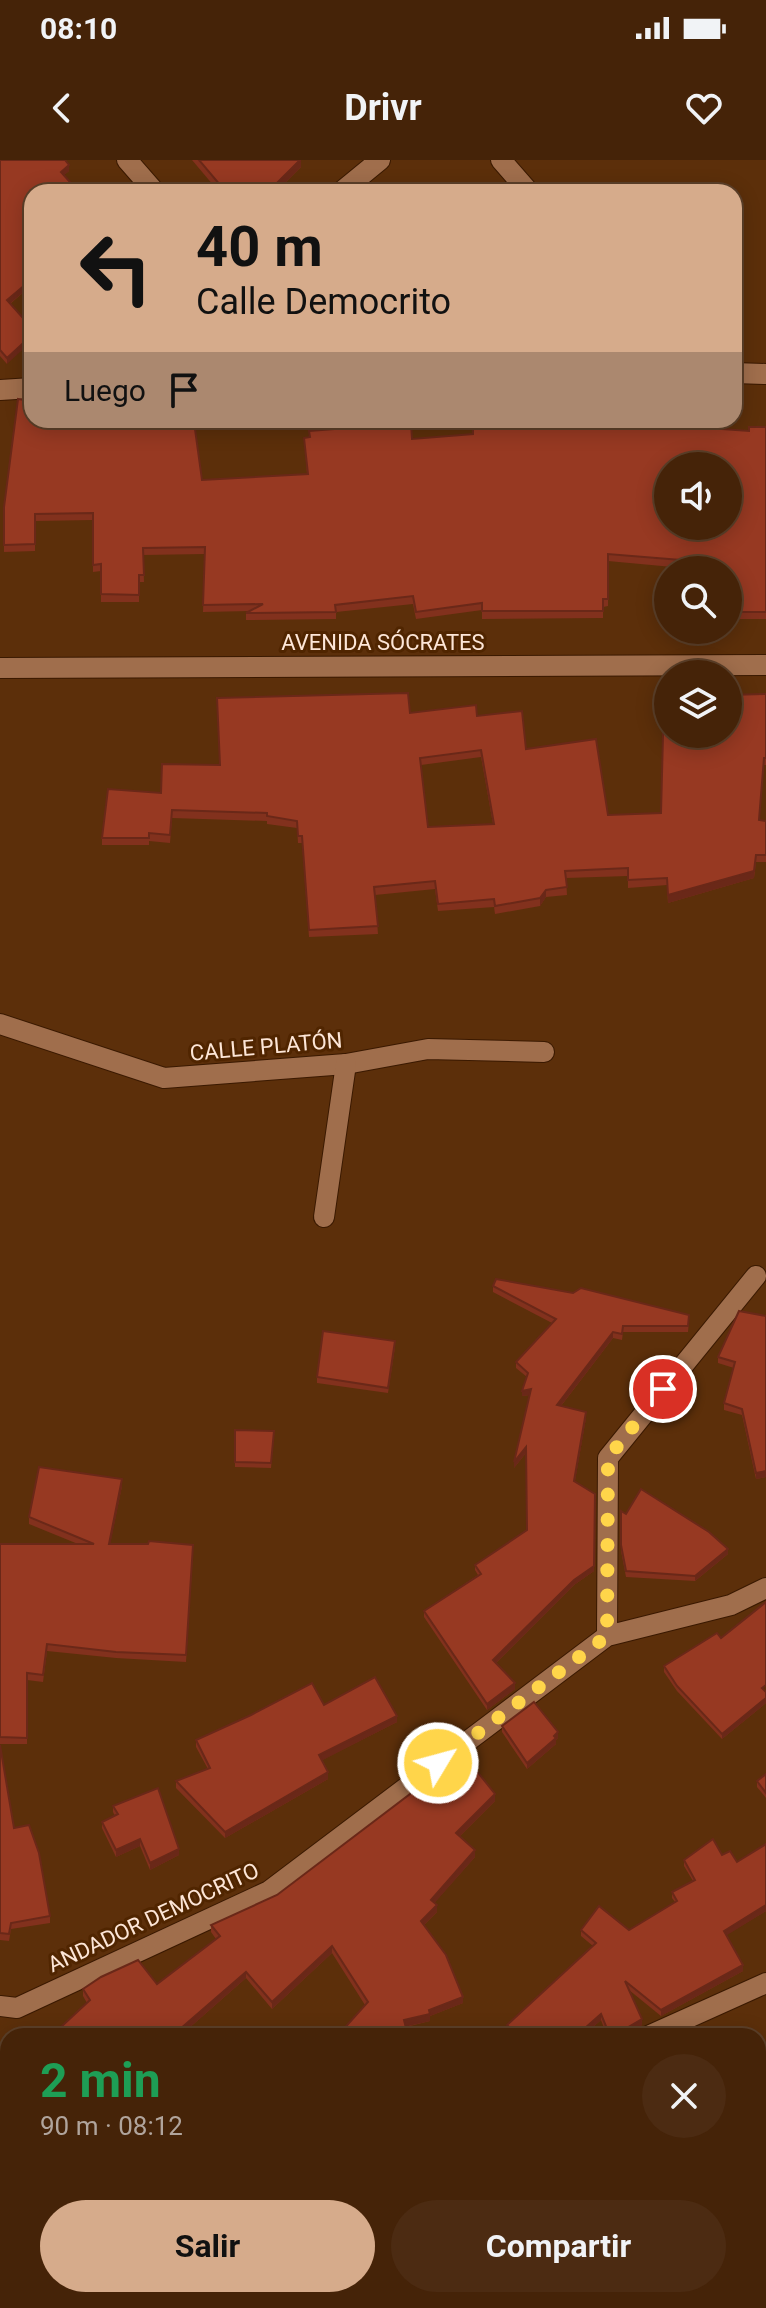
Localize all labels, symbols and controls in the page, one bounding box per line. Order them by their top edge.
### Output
text: 08:10 [40,11,117,46]
icon: back [40,86,84,130]
icon: heart [682,86,726,130]
text: Drivr [344,87,422,129]
text: 40 m [196,214,323,280]
icon: left [64,216,168,320]
text: Calle Democrito [196,281,451,323]
icon: arrive [162,368,206,412]
text: Luego [64,373,146,408]
map controls [654,452,742,748]
button: sound [654,452,742,540]
button: search [654,556,742,644]
street label: AVENIDA SÓCRATES [281,629,485,655]
button: layers [654,660,742,748]
street label: CALLE PLATÓN [189,1026,343,1066]
pin [629,1355,697,1423]
icon: arrive [641,1367,685,1411]
position arrow [396,1721,480,1805]
street label: ANDADOR DEMOCRITO [44,1858,263,1977]
text: 2 min [40,2052,161,2109]
button: close [642,2054,726,2138]
text: 90 m · 08:12 [40,2111,183,2141]
button: Salir [40,2200,375,2292]
button: Compartir [391,2200,726,2292]

